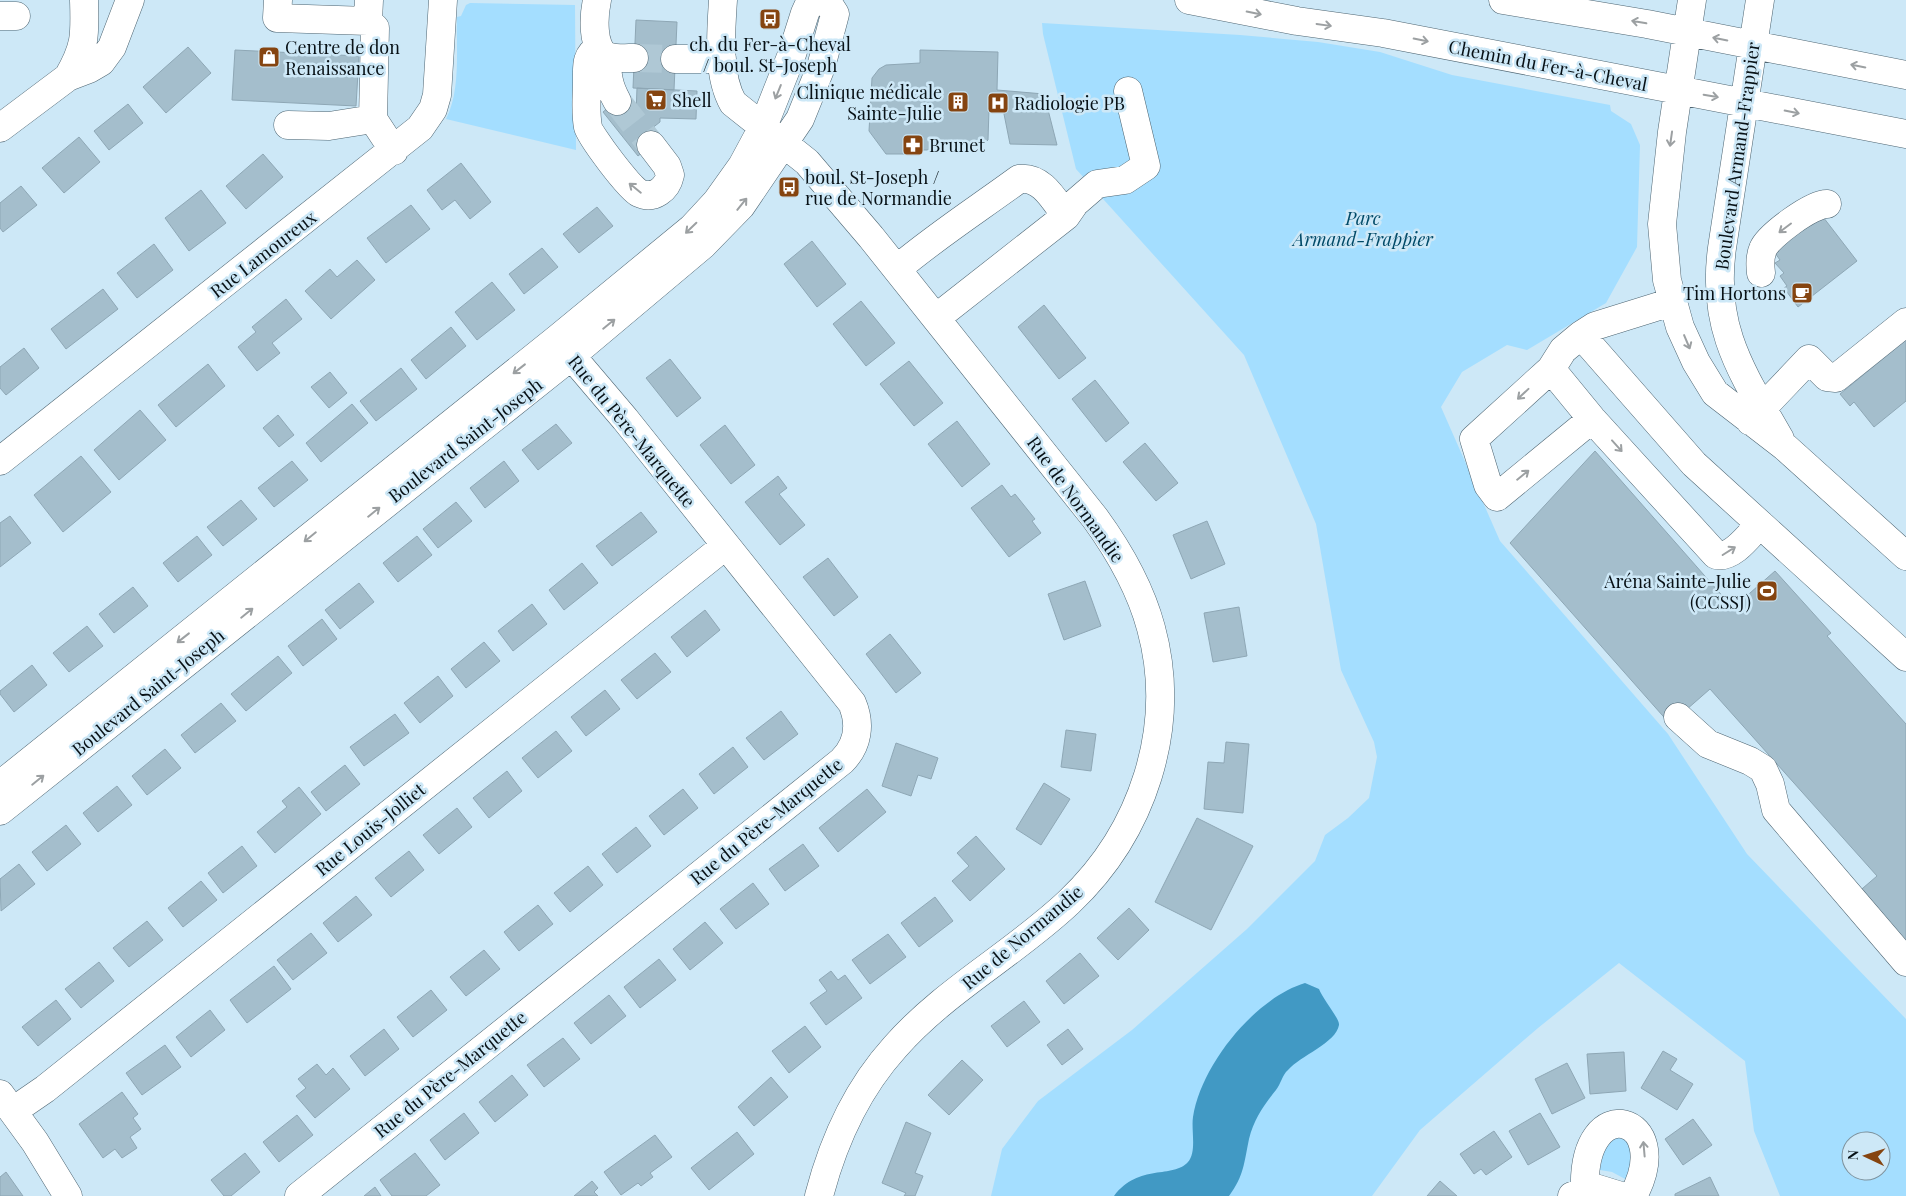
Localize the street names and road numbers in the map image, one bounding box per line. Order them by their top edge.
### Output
street label: Chemin du Fer-à-Cheval [1447,34,1649,96]
street label: Boulevard Armand-Frappier [1709,40,1765,272]
street label: Rue Lamoureux [205,205,321,303]
street label: Rue du Père-Marquette [563,350,701,512]
street label: Boulevard Saint-Joseph [383,372,547,508]
street label: Rue de Normandie [1022,431,1130,567]
street label: Boulevard Saint-Joseph [67,623,229,761]
street label: Rue du Père-Marquette [685,752,847,890]
street label: Rue Louis-Jolliet [310,777,431,881]
street label: Rue de Normandie [957,879,1087,995]
street label: Rue du Père-Marquette [369,1005,531,1143]

